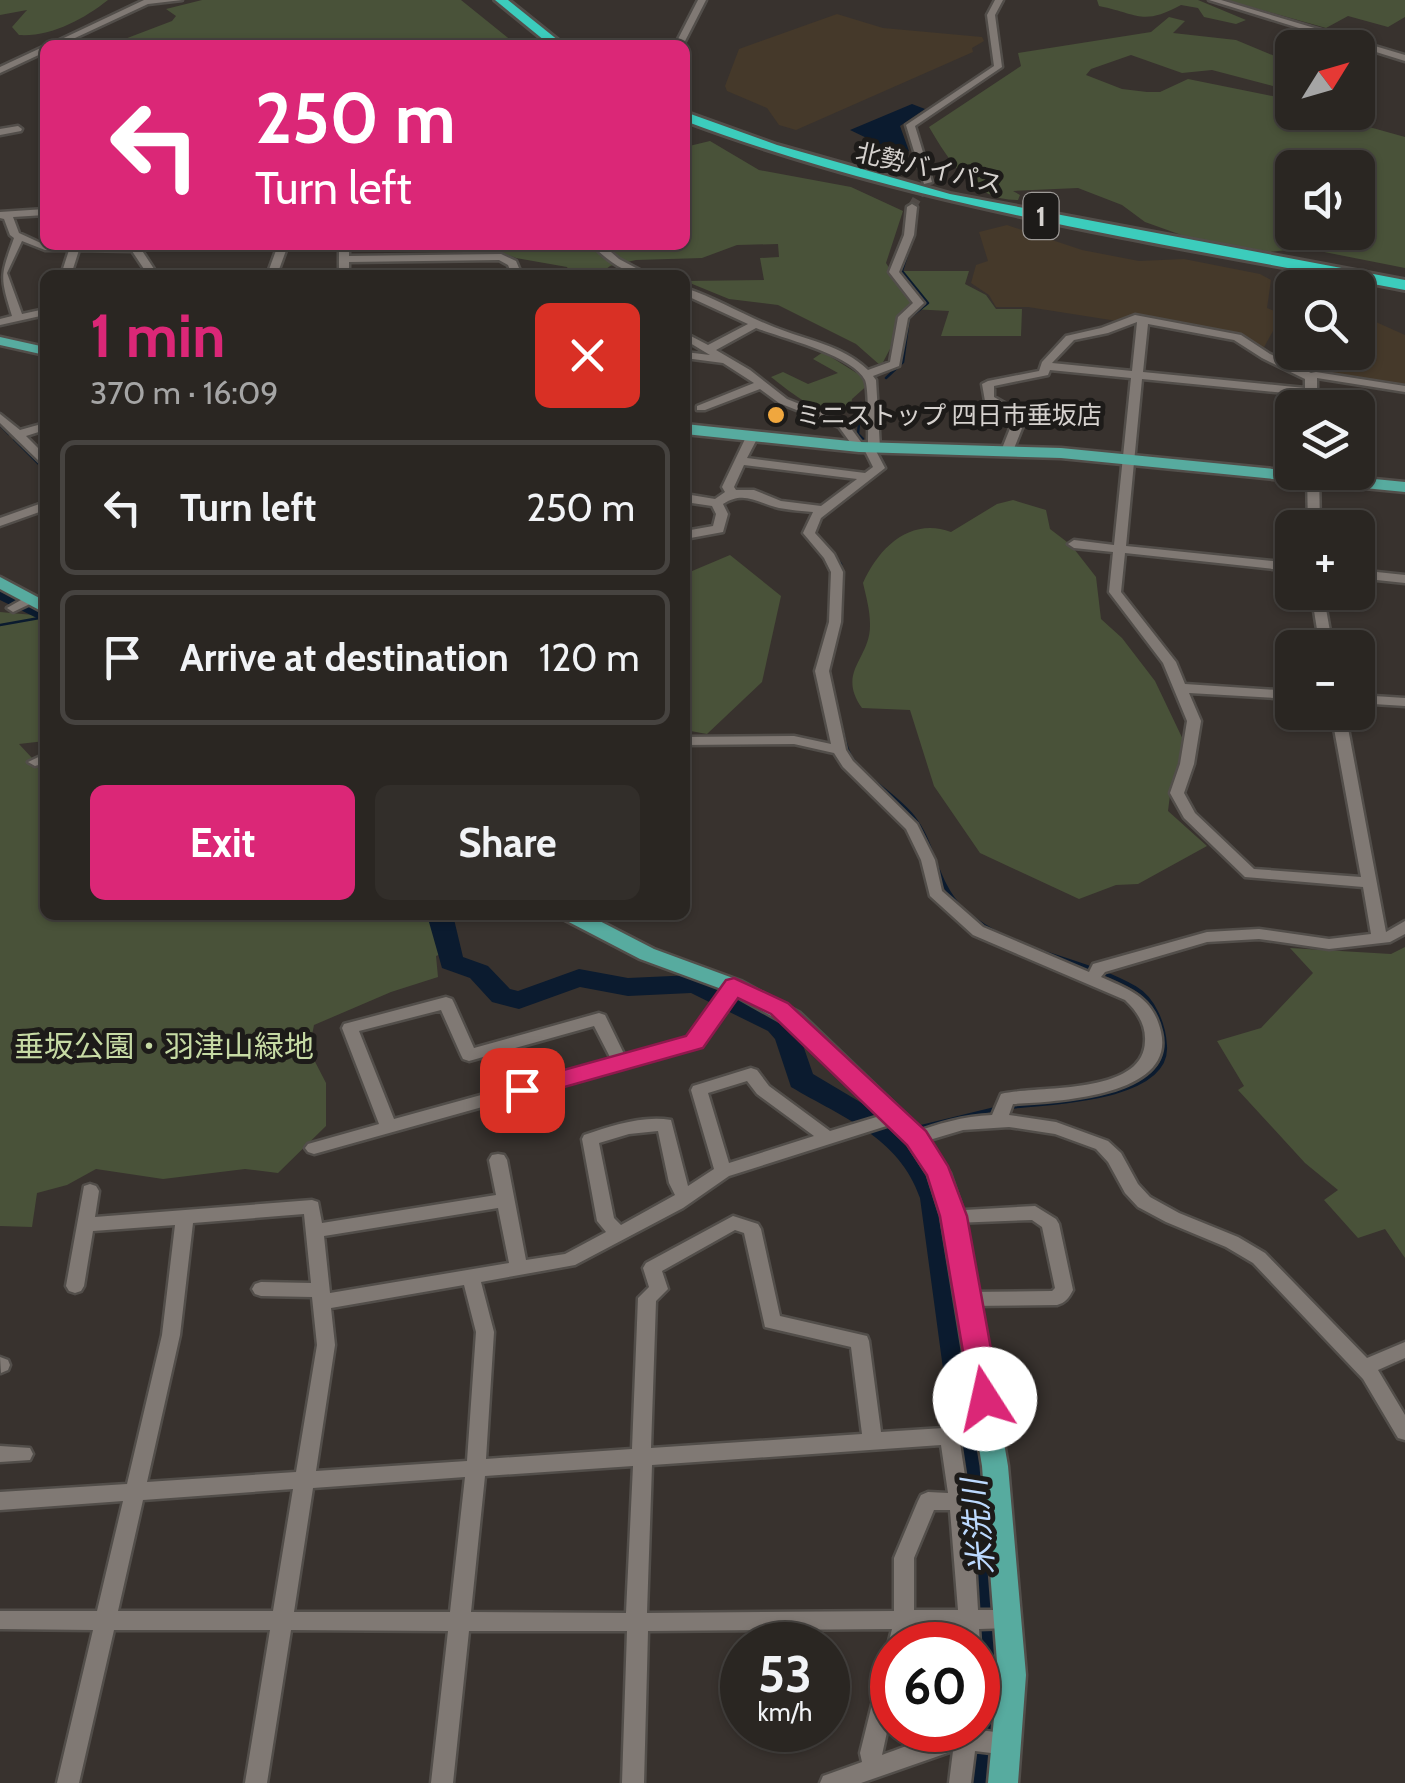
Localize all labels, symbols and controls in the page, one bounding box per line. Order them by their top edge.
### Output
north arrow [1275,30,1375,130]
map controls [1275,30,1375,730]
text: 250 m [255,75,456,161]
icon: left [90,80,220,210]
street label: 北勢バイパス [853,137,1005,199]
button: sound [1275,150,1375,250]
text: Turn left [255,161,412,215]
road number: 1 [1024,193,1058,239]
button: search [1275,270,1375,370]
text: 1 min [90,299,225,372]
button: close [535,303,640,408]
text: 370 m · 16:09 [90,373,279,412]
button: layers [1275,390,1375,490]
place label: ミニストップ 四日市垂坂店 [796,400,1102,430]
marker: ミニストップ 四日市垂坂店 [765,404,787,426]
icon: left [95,480,150,535]
text: Turn left [180,484,316,531]
text: 250 m [526,484,635,531]
button: + [1275,510,1375,610]
icon: arrive [95,630,150,685]
button: − [1275,630,1375,730]
text: Arrive at destination [180,634,509,681]
text: 120 m [539,634,639,681]
button: Exit [90,785,355,900]
button: Share [375,785,640,900]
park label: 垂坂公園・羽津山緑地 [14,1028,314,1065]
pin [480,1048,565,1133]
icon: arrive [495,1063,550,1118]
position arrow [933,1347,1037,1451]
water label: 米洗川 [954,1475,1001,1577]
speed limit sign: 60 [870,1622,1000,1752]
text: 53 [758,1644,812,1705]
text: km/h [758,1697,812,1727]

